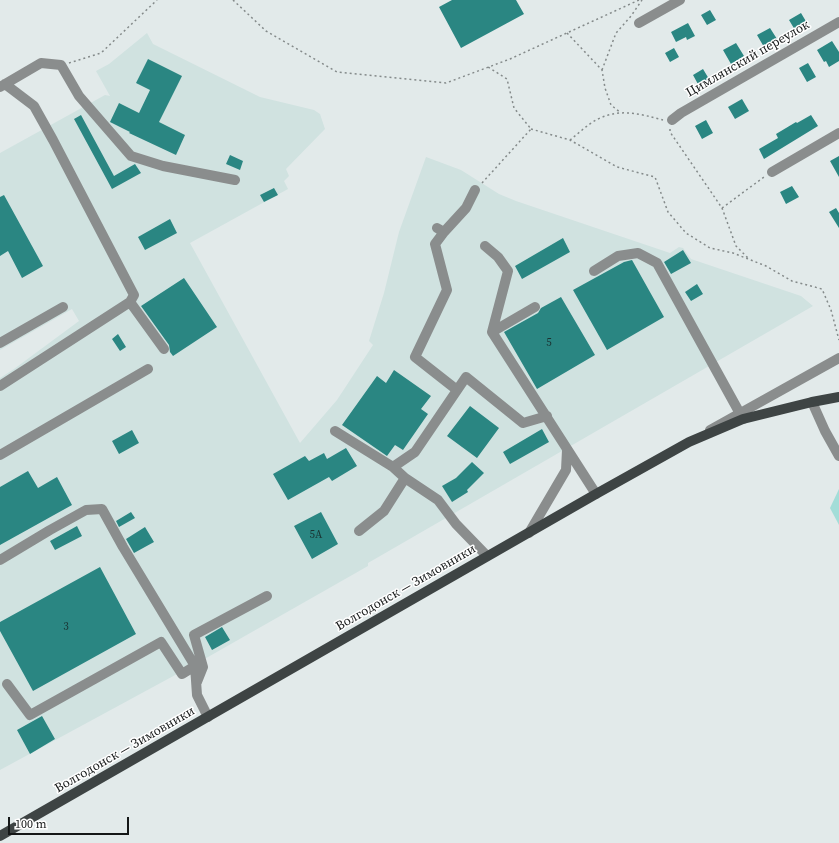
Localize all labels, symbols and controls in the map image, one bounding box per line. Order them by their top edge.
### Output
street label: Цимлянский переулок [683,17,813,101]
house number: 5 [546,336,552,350]
house number: 5А [310,528,322,542]
street label: Волгодонск — Зимовники [333,541,479,635]
house number: 3 [63,620,69,634]
street label: Волгодонск — Зимовники [52,703,198,797]
scale bar [10,809,131,835]
text: 100 m [15,816,47,832]

